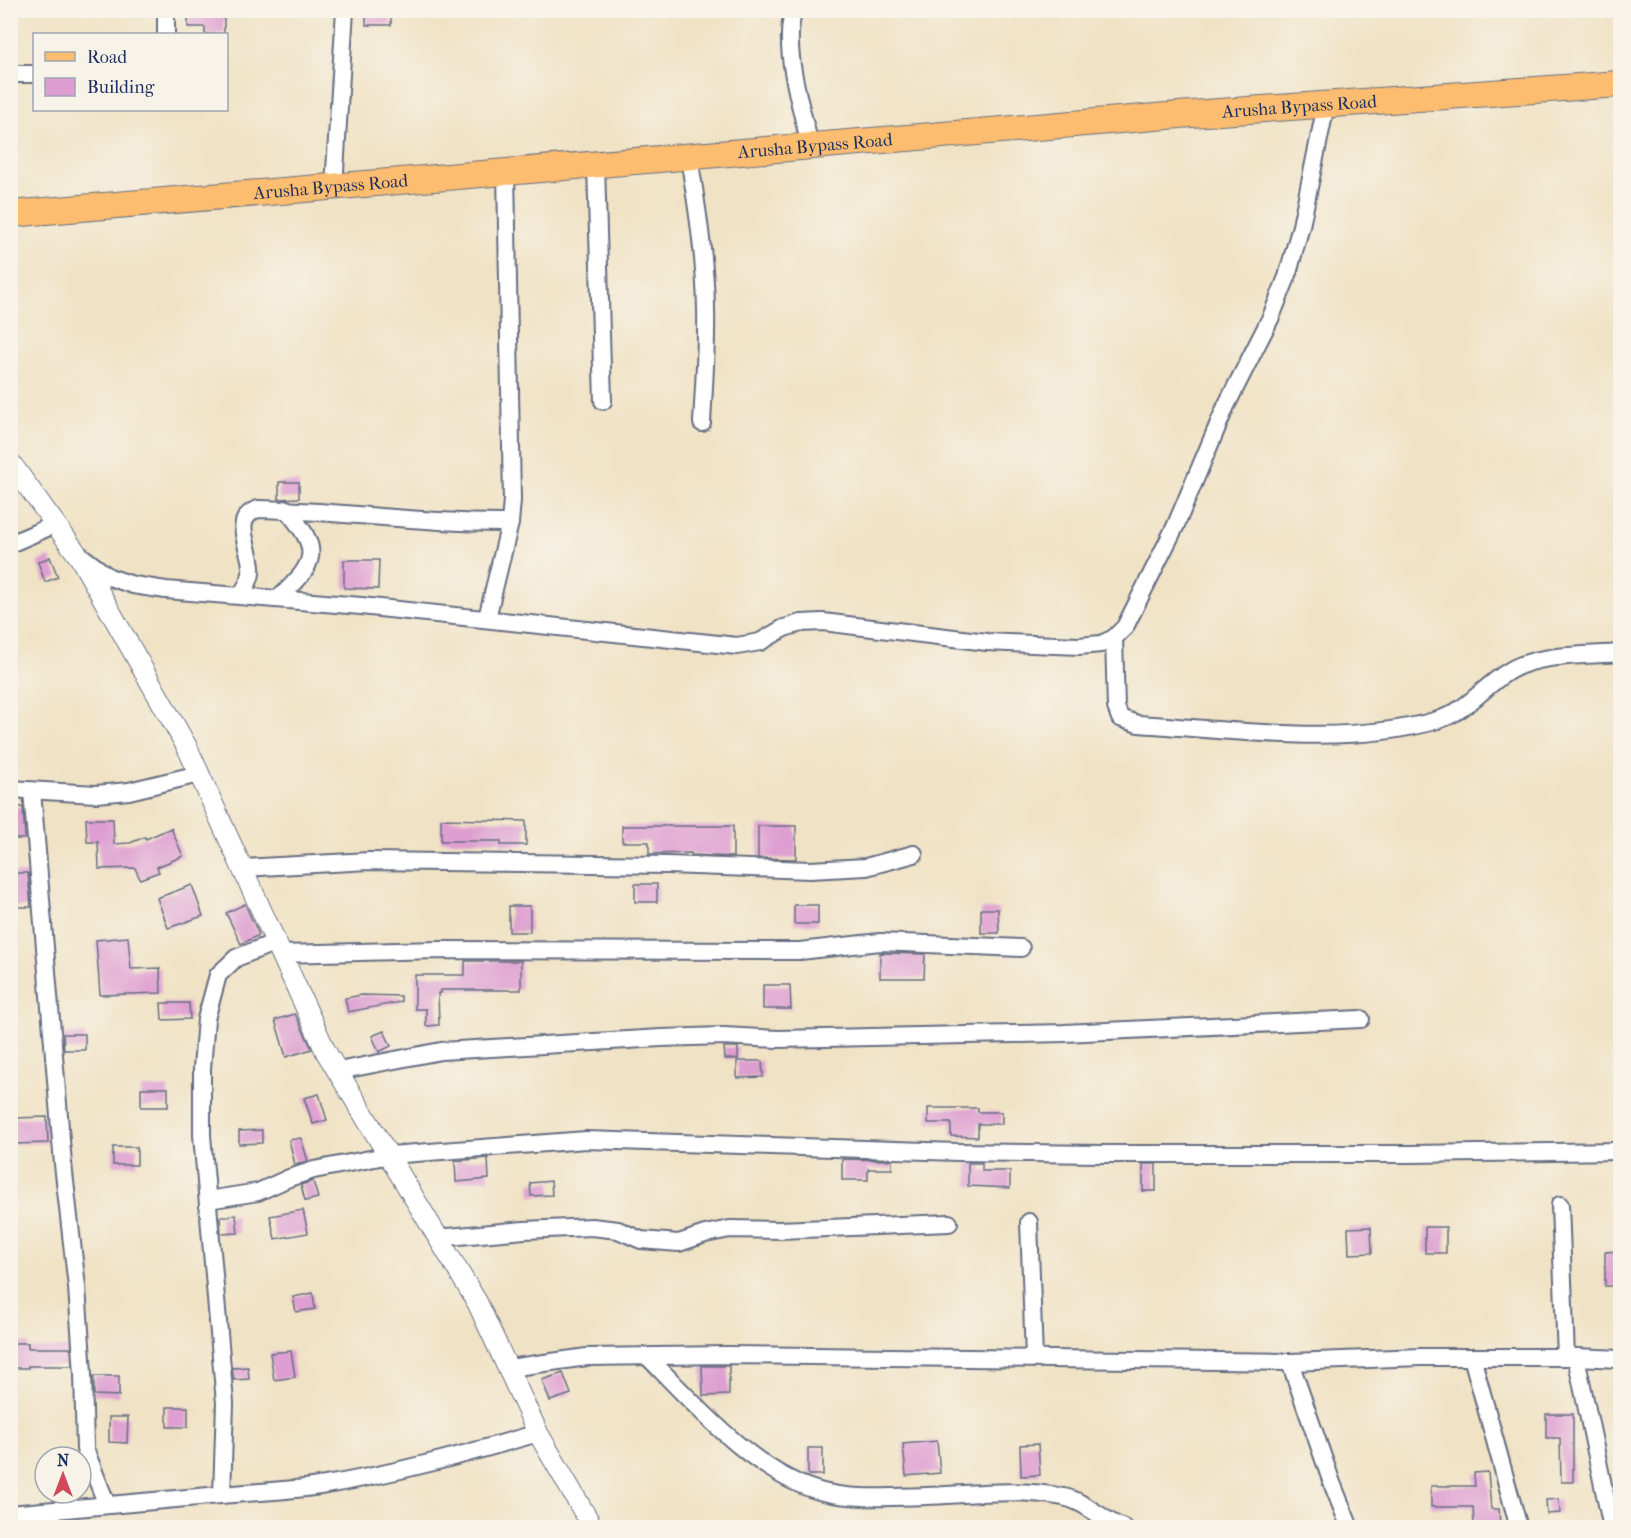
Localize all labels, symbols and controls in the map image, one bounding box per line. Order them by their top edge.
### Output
legend [33,33,228,111]
text: Road [87,47,127,68]
text: Building [87,77,155,98]
street label: Arusha Bypass Road [1220,91,1378,122]
street label: Arusha Bypass Road [736,129,893,163]
street label: Arusha Bypass Road [252,170,409,204]
north arrow [33,1445,93,1505]
text: N [57,1451,70,1470]

